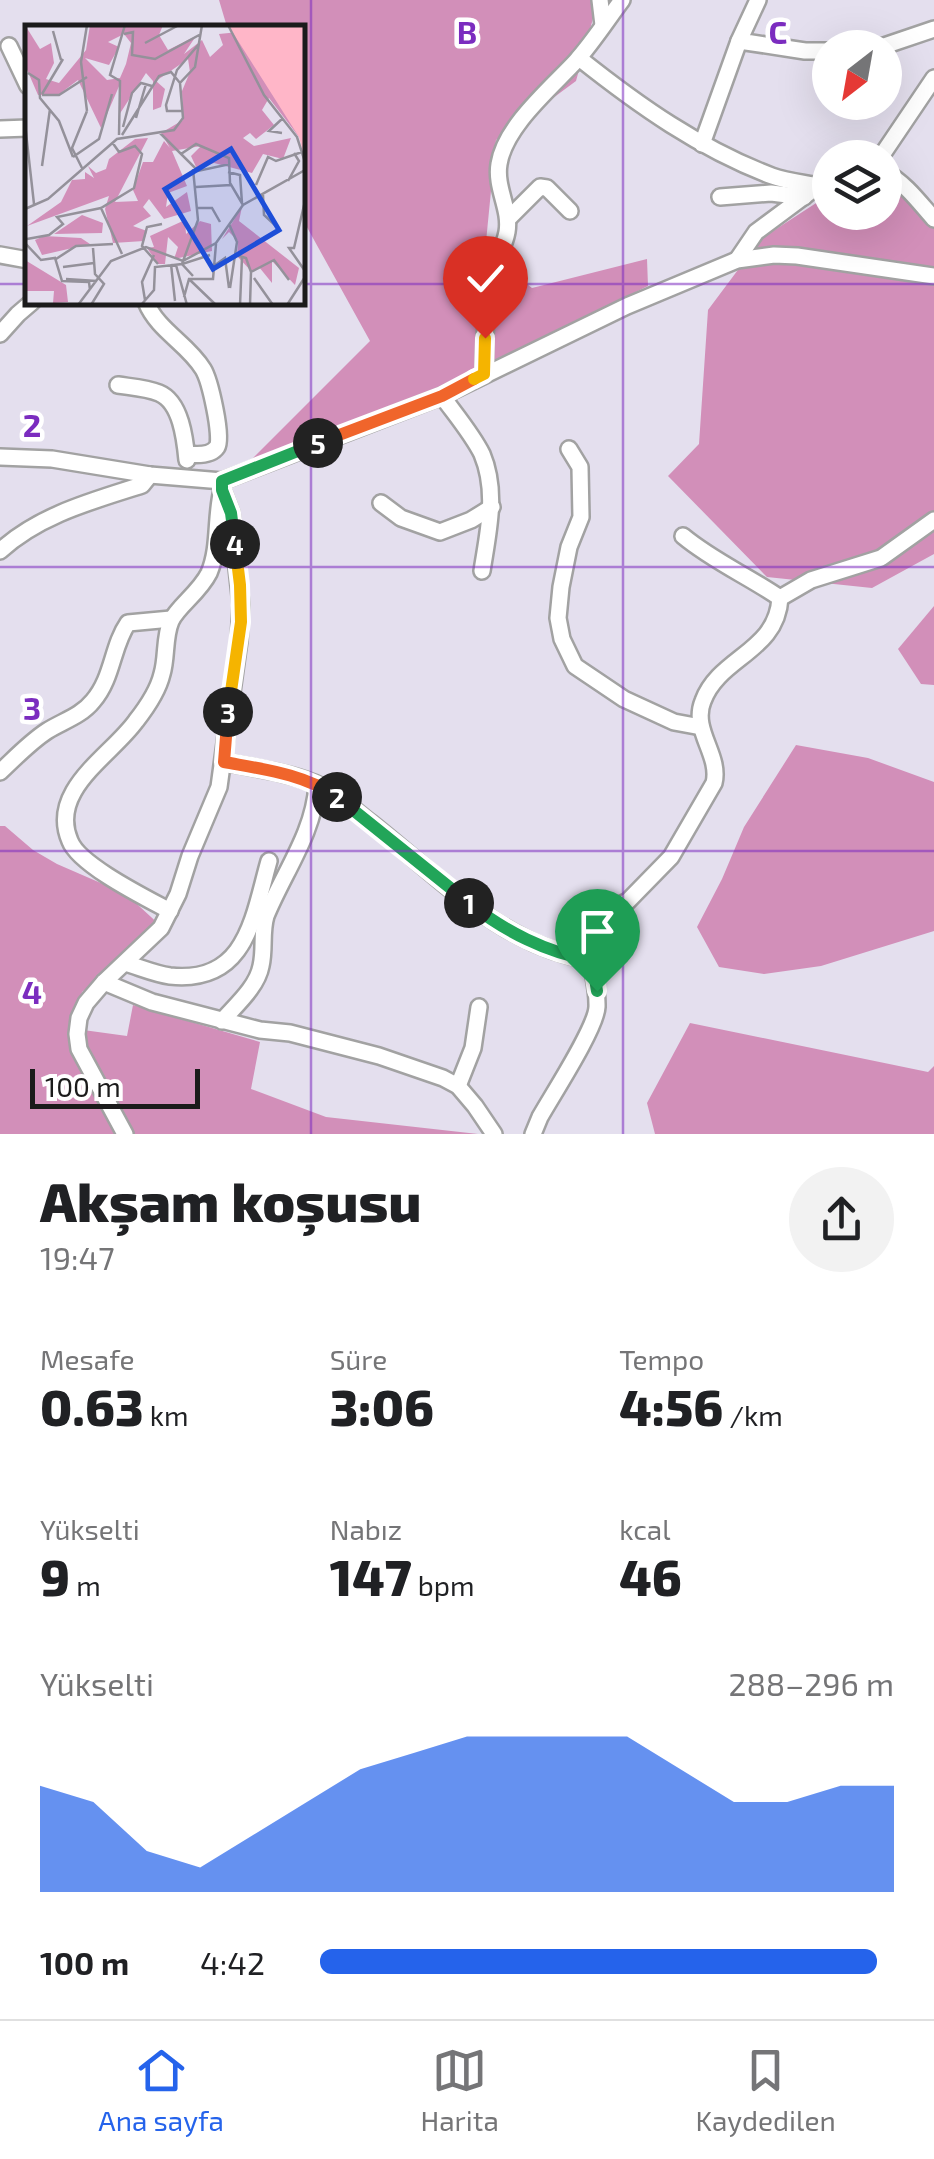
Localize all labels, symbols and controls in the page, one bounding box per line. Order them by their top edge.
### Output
text: B [457,12,477,50]
text: C [769,12,787,50]
inset map [25,25,305,305]
north arrow [812,30,902,120]
map controls [812,30,902,230]
button: layers [812,140,902,230]
pin [443,236,528,339]
icon: check [458,251,513,306]
text: 2 [23,405,41,443]
pin: 5 [293,418,343,468]
text: 5 [310,426,326,460]
pin: 4 [210,519,260,569]
text: 4 [226,527,244,561]
pin: 3 [203,687,253,737]
text: 3 [23,688,41,726]
text: 3 [220,695,236,729]
pin: 2 [312,772,362,822]
text: 2 [329,780,345,814]
pin: 1 [444,878,494,928]
text: 1 [463,886,475,920]
pin [555,889,640,992]
icon: arrive [570,904,625,959]
text: 4 [22,972,42,1010]
scale bar [30,1064,200,1108]
text: 100 m [45,1069,121,1103]
text: Akşam koşusu [40,1167,422,1233]
button: share [789,1167,894,1272]
text: 19:47 [40,1238,115,1276]
text: Mesafe [40,1342,135,1376]
text: Süre [330,1342,387,1376]
text: Tempo [619,1342,704,1376]
text: 0.63 [40,1376,144,1436]
text: 3:06 [330,1376,434,1436]
text: 4:56 [619,1376,723,1436]
text: km [144,1398,189,1432]
text: /km [723,1398,783,1432]
text: Yükselti [40,1512,140,1546]
text: Nabız [330,1512,402,1546]
text: kcal [619,1512,671,1546]
text: 9 [40,1546,70,1606]
text: 147 [330,1546,411,1606]
text: 46 [619,1546,682,1606]
text: m [70,1568,101,1602]
text: bpm [411,1568,474,1602]
text: Yükselti [40,1664,154,1702]
text: 288–296 m [728,1664,894,1702]
text: 100 m [40,1943,129,1981]
text: 4:42 [200,1943,265,1981]
tab: Ana sayfa [98,2043,224,2137]
tab: Harita [421,2043,499,2137]
tab: Kaydedilen [695,2043,836,2137]

